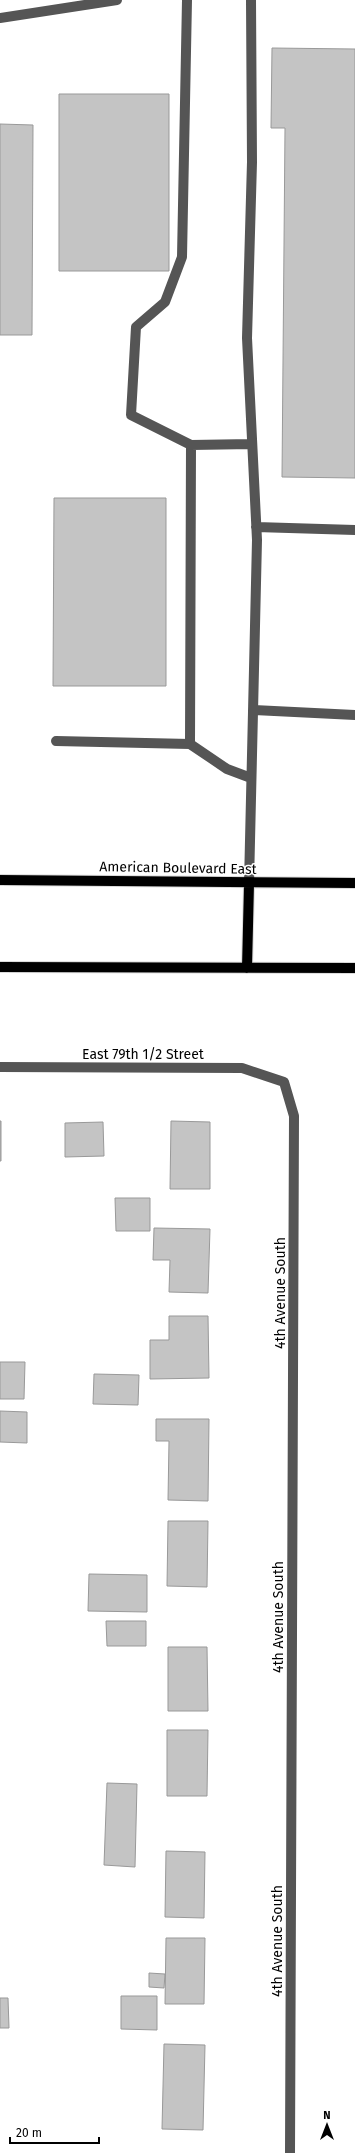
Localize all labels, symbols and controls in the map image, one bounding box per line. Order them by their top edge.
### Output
street label: American Boulevard East [99,858,258,878]
street label: East 79th 1/2 Street [82,1046,205,1063]
street label: 4th Avenue South [272,1237,289,1349]
street label: 4th Avenue South [270,1561,287,1673]
street label: 4th Avenue South [269,1885,286,1997]
north arrow [307,2105,347,2145]
text: N [323,2109,331,2122]
scale bar [10,2119,99,2145]
text: 20 m [16,2126,42,2140]

